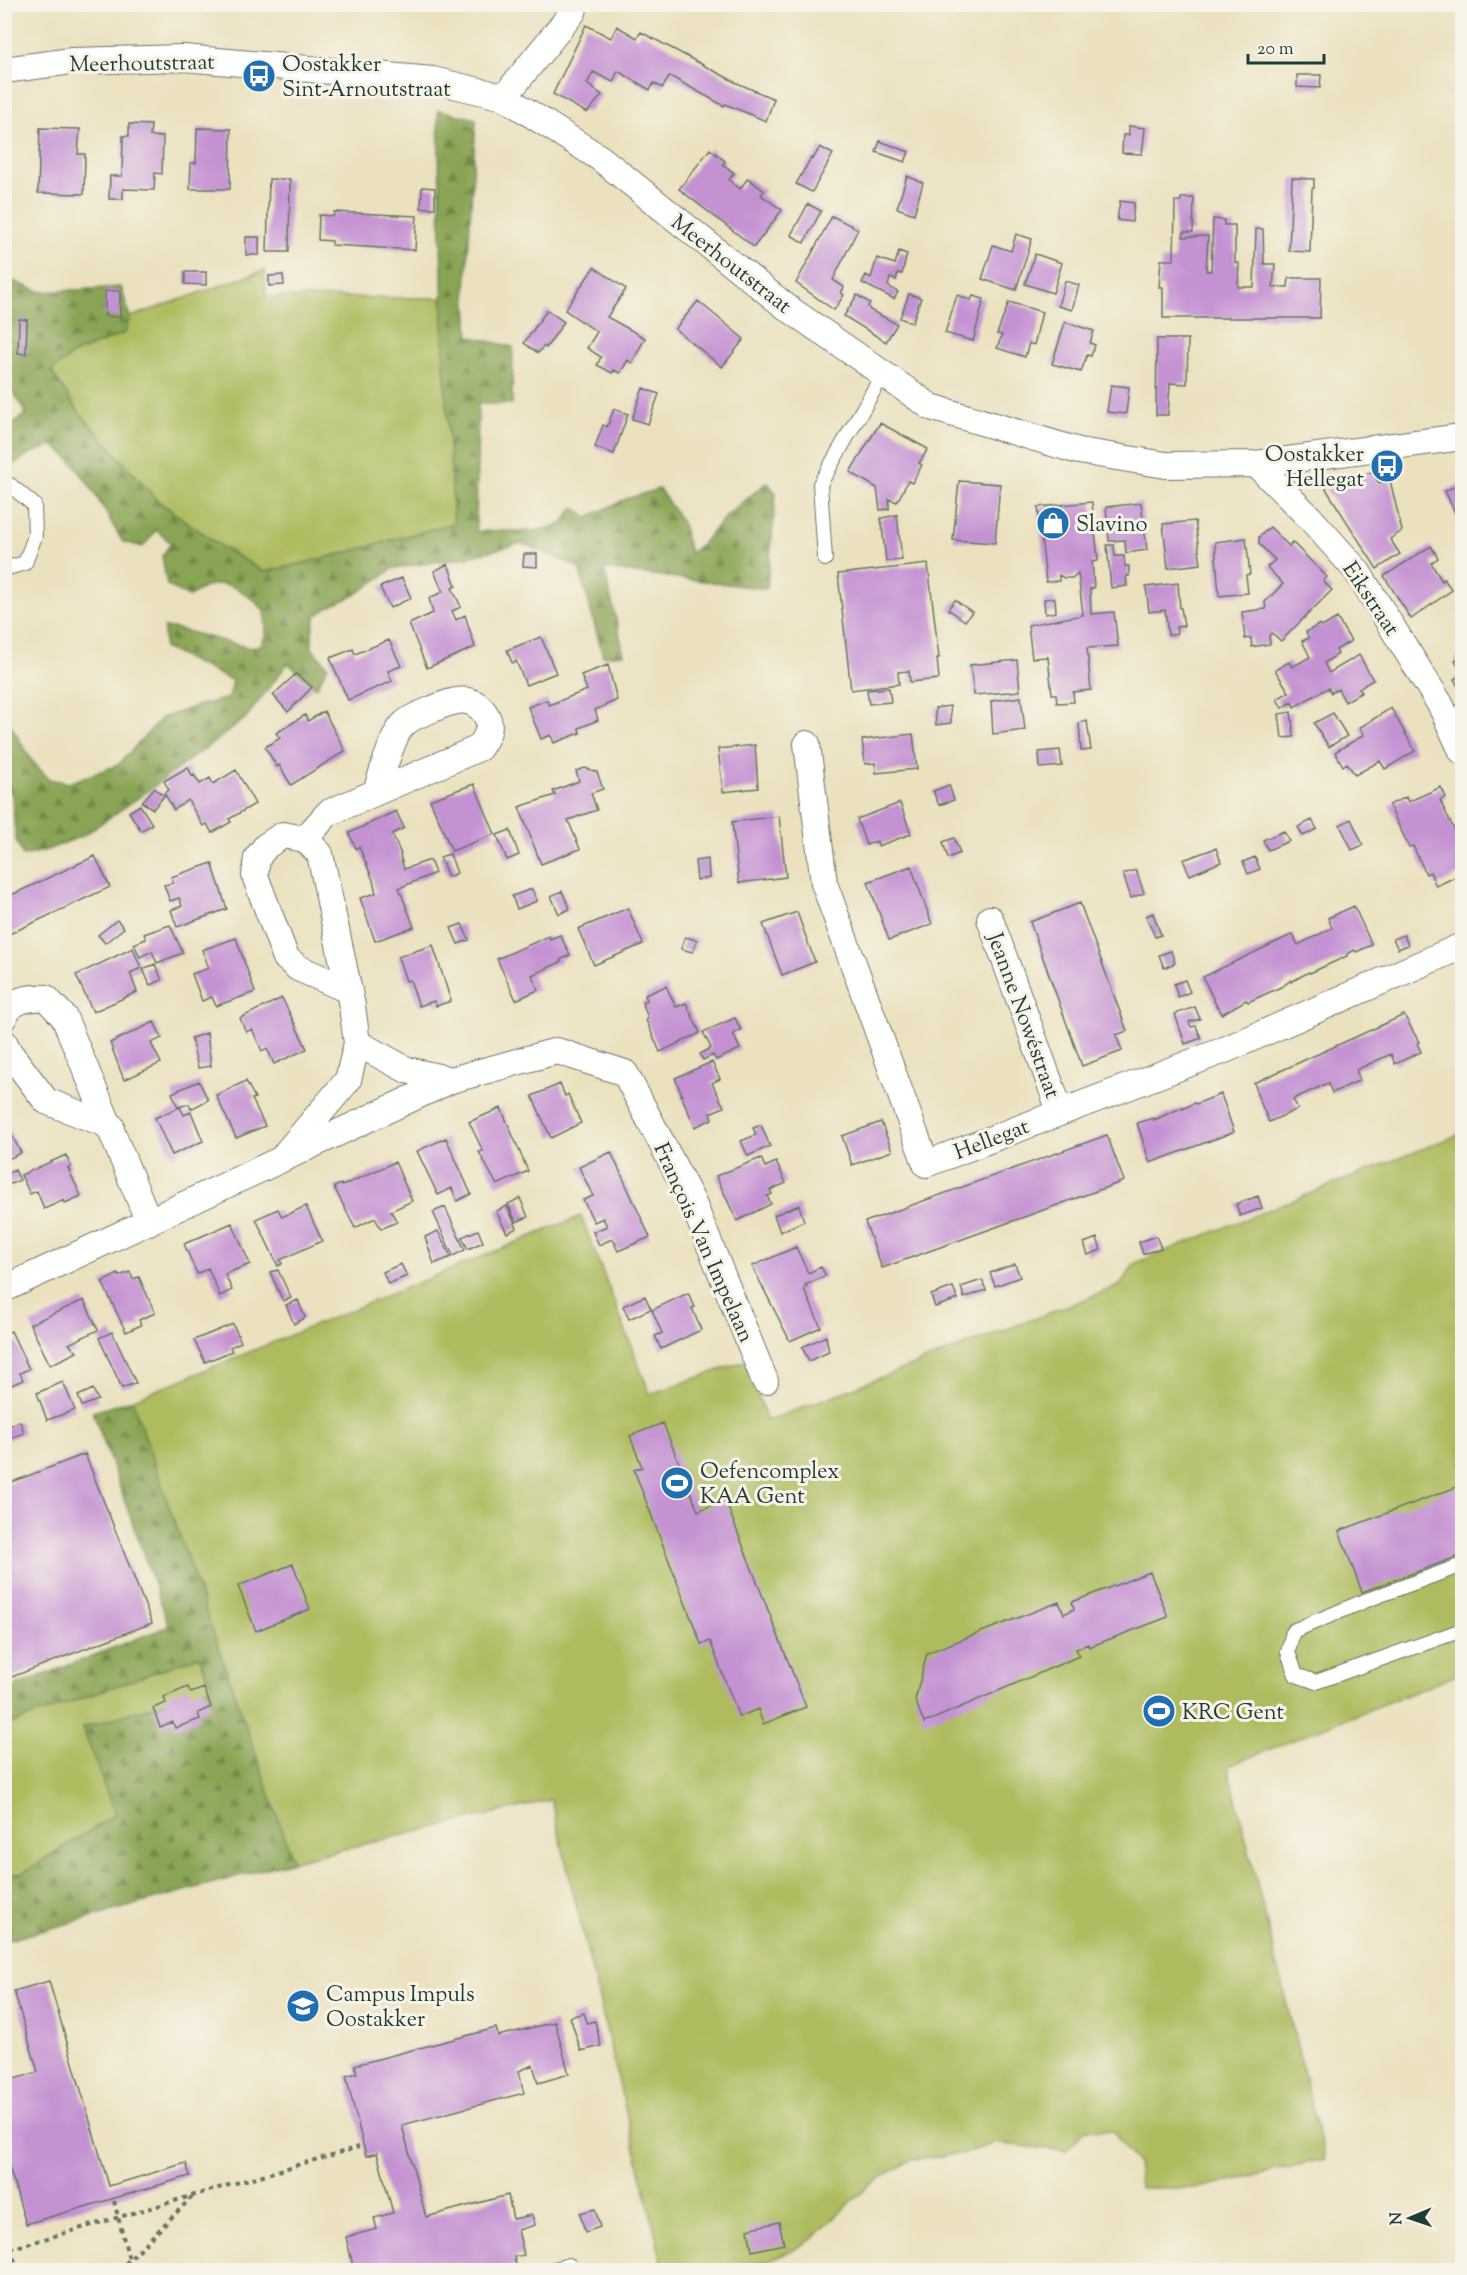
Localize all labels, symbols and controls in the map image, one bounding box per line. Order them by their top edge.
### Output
scale bar [1248,27,1324,65]
text: 20 m [1257,37,1294,63]
street label: Meerhoutstraat [69,48,216,82]
place label: Oostakker Sint-Arnoutstraat [282,50,451,107]
bus stop icon: Oostakker Sint-Arnoutstraat [241,58,277,94]
street label: Meerhoutstraat [663,208,798,323]
place label: Oostakker Hellegat [1265,440,1364,497]
bus stop icon: Oostakker Hellegat [1369,448,1405,484]
shop icon: Slavino [1035,505,1071,541]
place label: Slavino [1076,510,1148,542]
street label: Eikstraat [1333,556,1406,644]
street label: Jeanne Nowéstraat [977,928,1067,1104]
street label: Hellegat [950,1112,1035,1170]
street label: François Van Impelaan [644,1138,761,1348]
place label: Oefencomplex KAA Gent [700,1457,839,1514]
sports icon: Oefencomplex KAA Gent [659,1465,695,1501]
sports icon: KRC Gent [1141,1693,1177,1729]
place label: KRC Gent [1182,1698,1285,1730]
place label: Campus Impuls Oostakker [326,1980,475,2037]
school or university icon: Campus Impuls Oostakker [285,1988,321,2024]
north arrow [1380,2188,1440,2248]
text: N [1386,2211,1409,2225]

